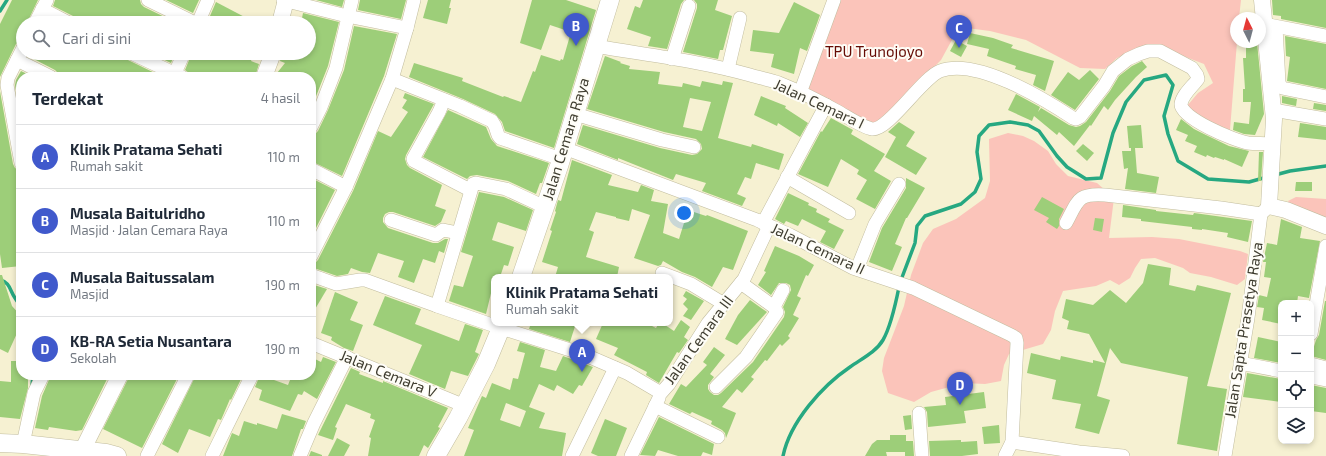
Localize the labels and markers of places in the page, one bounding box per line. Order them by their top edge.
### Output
pin: B [563,13,589,46]
pin: C [946,15,972,48]
pin: A [569,339,595,372]
pin: D [947,372,973,405]

